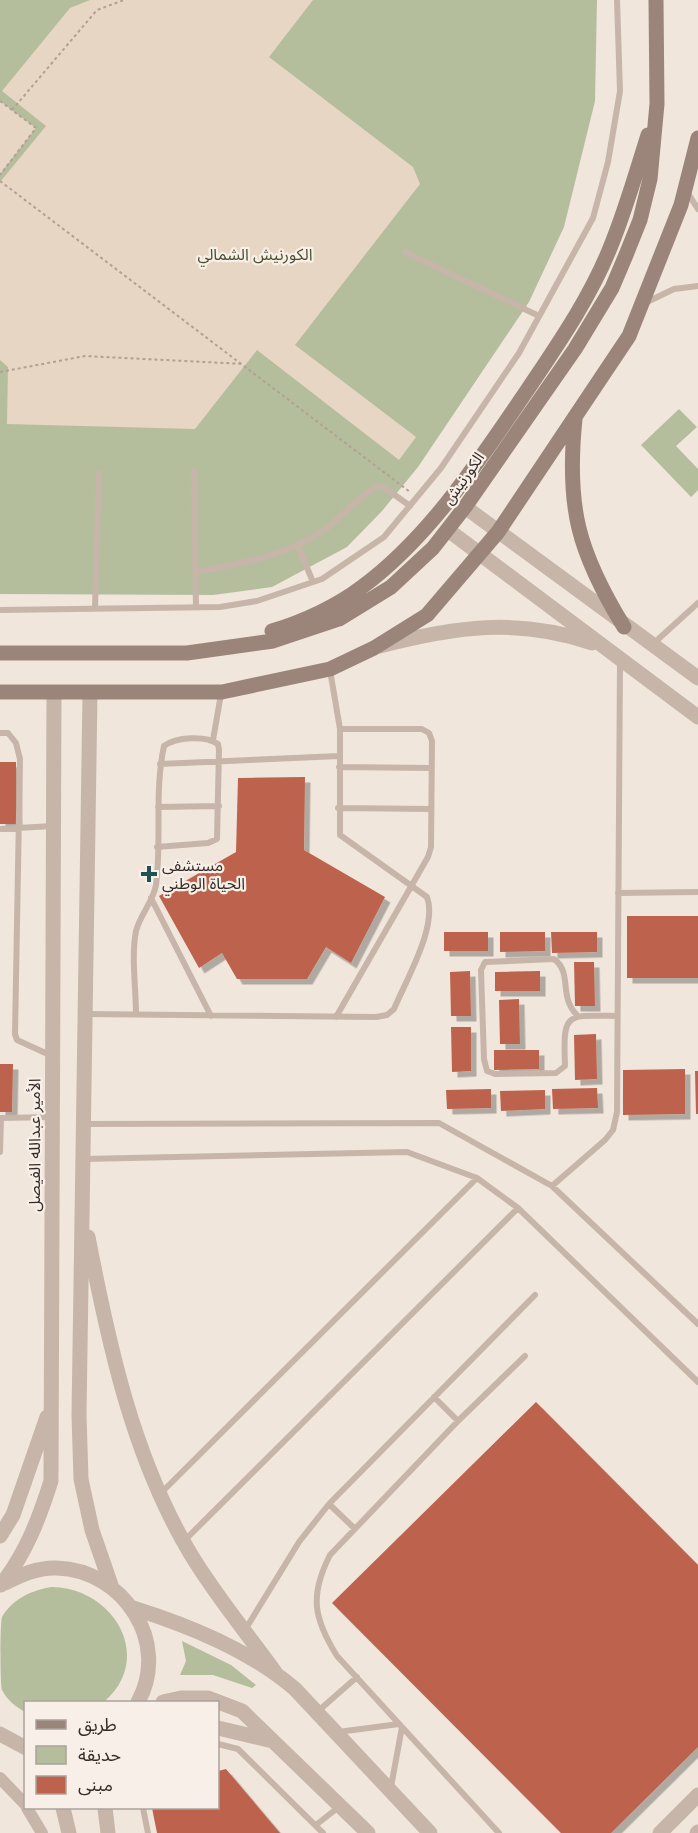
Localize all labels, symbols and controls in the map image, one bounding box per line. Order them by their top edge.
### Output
park label: الكورنيش الشمالي [197,244,313,267]
street label: الكورنيش [438,448,489,509]
place label: مستشفى الحياة الوطني [162,855,245,896]
marker: مستشفى الحياة الوطني [140,865,158,883]
street label: الأمير عبدالله الفيصل [24,1078,45,1212]
legend [24,1701,219,1809]
text: طريق [78,1713,117,1736]
text: حديقة [78,1743,121,1766]
text: مبنى [78,1773,113,1796]

